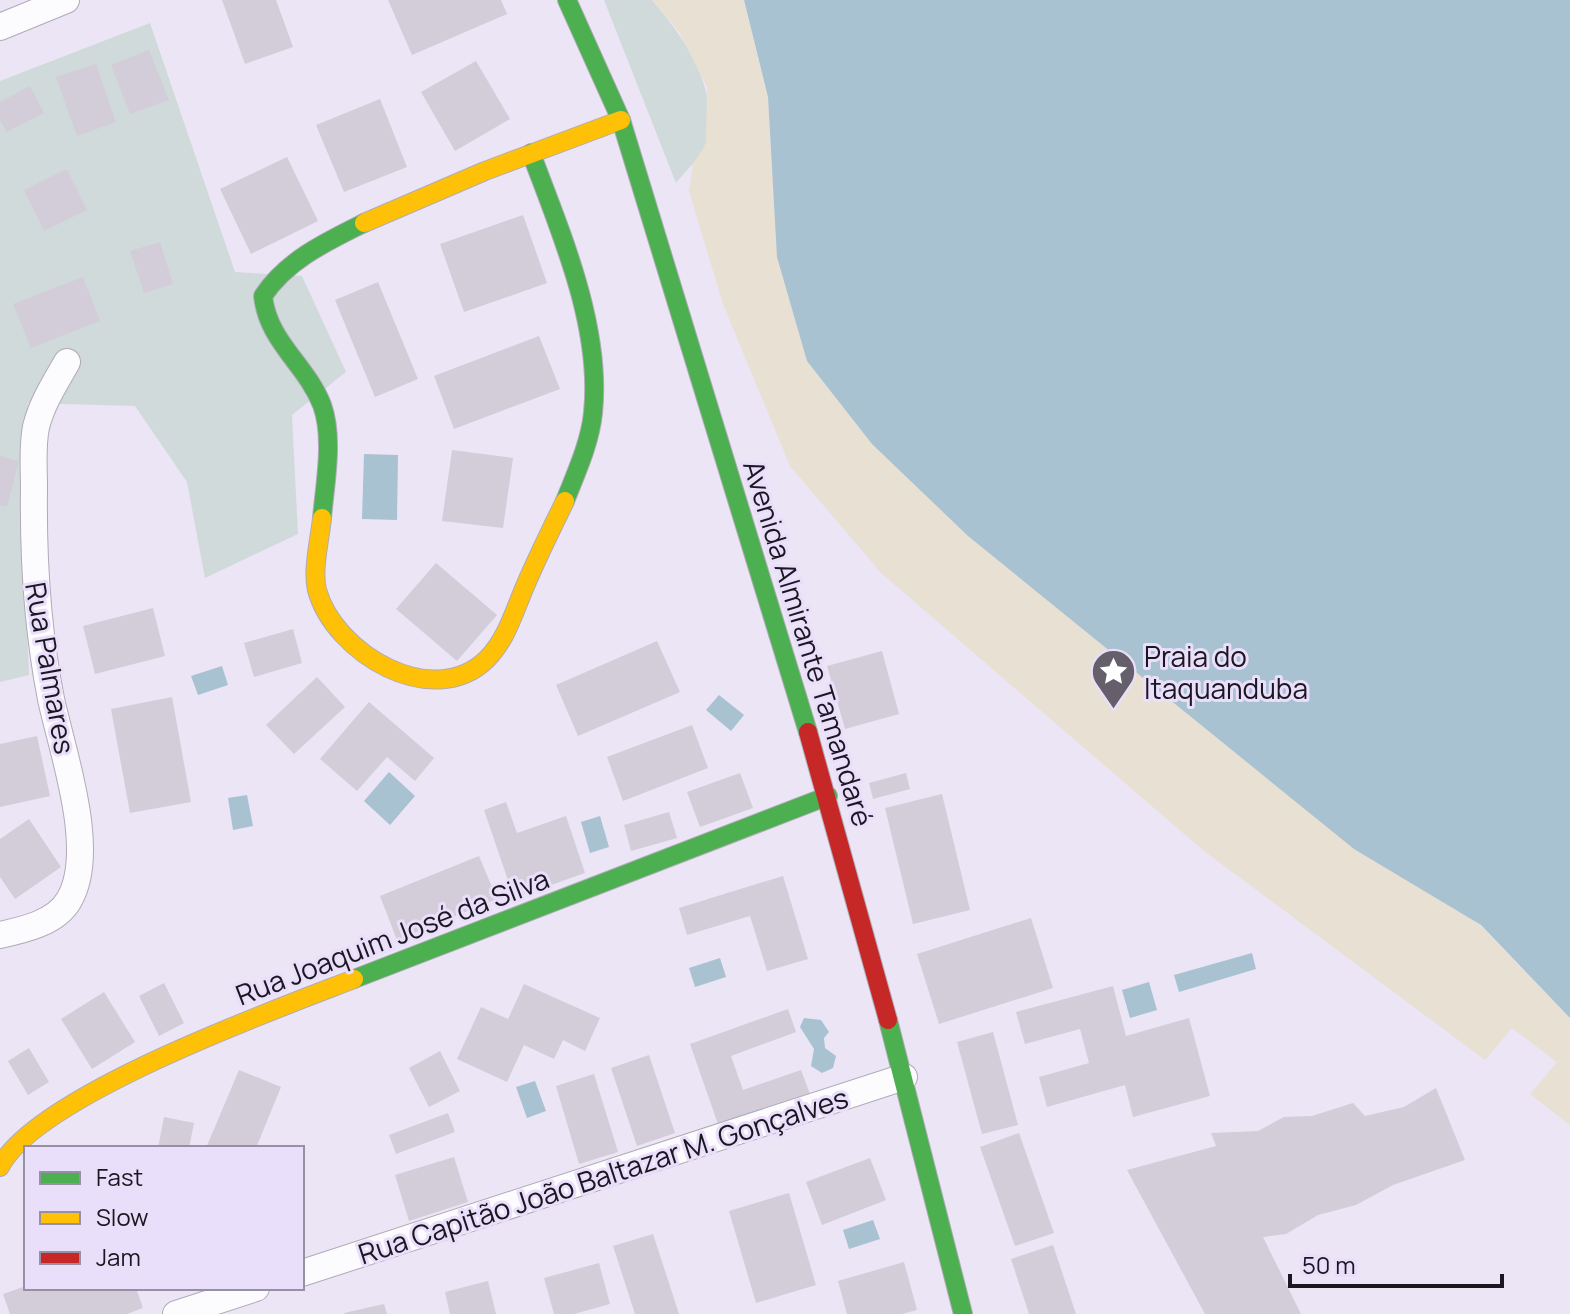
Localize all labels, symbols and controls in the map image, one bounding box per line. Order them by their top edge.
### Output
street label: Avenida Almirante Tamandaré [735,455,883,831]
street label: Rua Palmares [17,579,85,757]
place label: Praia do Itaquanduba [1144,637,1308,707]
place icon: Praia do Itaquanduba [1089,648,1137,711]
street label: Rua Joaquim José da Silva [230,859,554,1013]
street label: Rua Capitão João Baltazar M. Gonçalves [353,1078,853,1272]
legend [24,1146,304,1290]
text: Fast [96,1160,143,1193]
text: Slow [96,1200,149,1233]
scale bar [1290,1238,1502,1288]
text: Jam [96,1240,141,1273]
text: 50 m [1302,1248,1356,1281]

